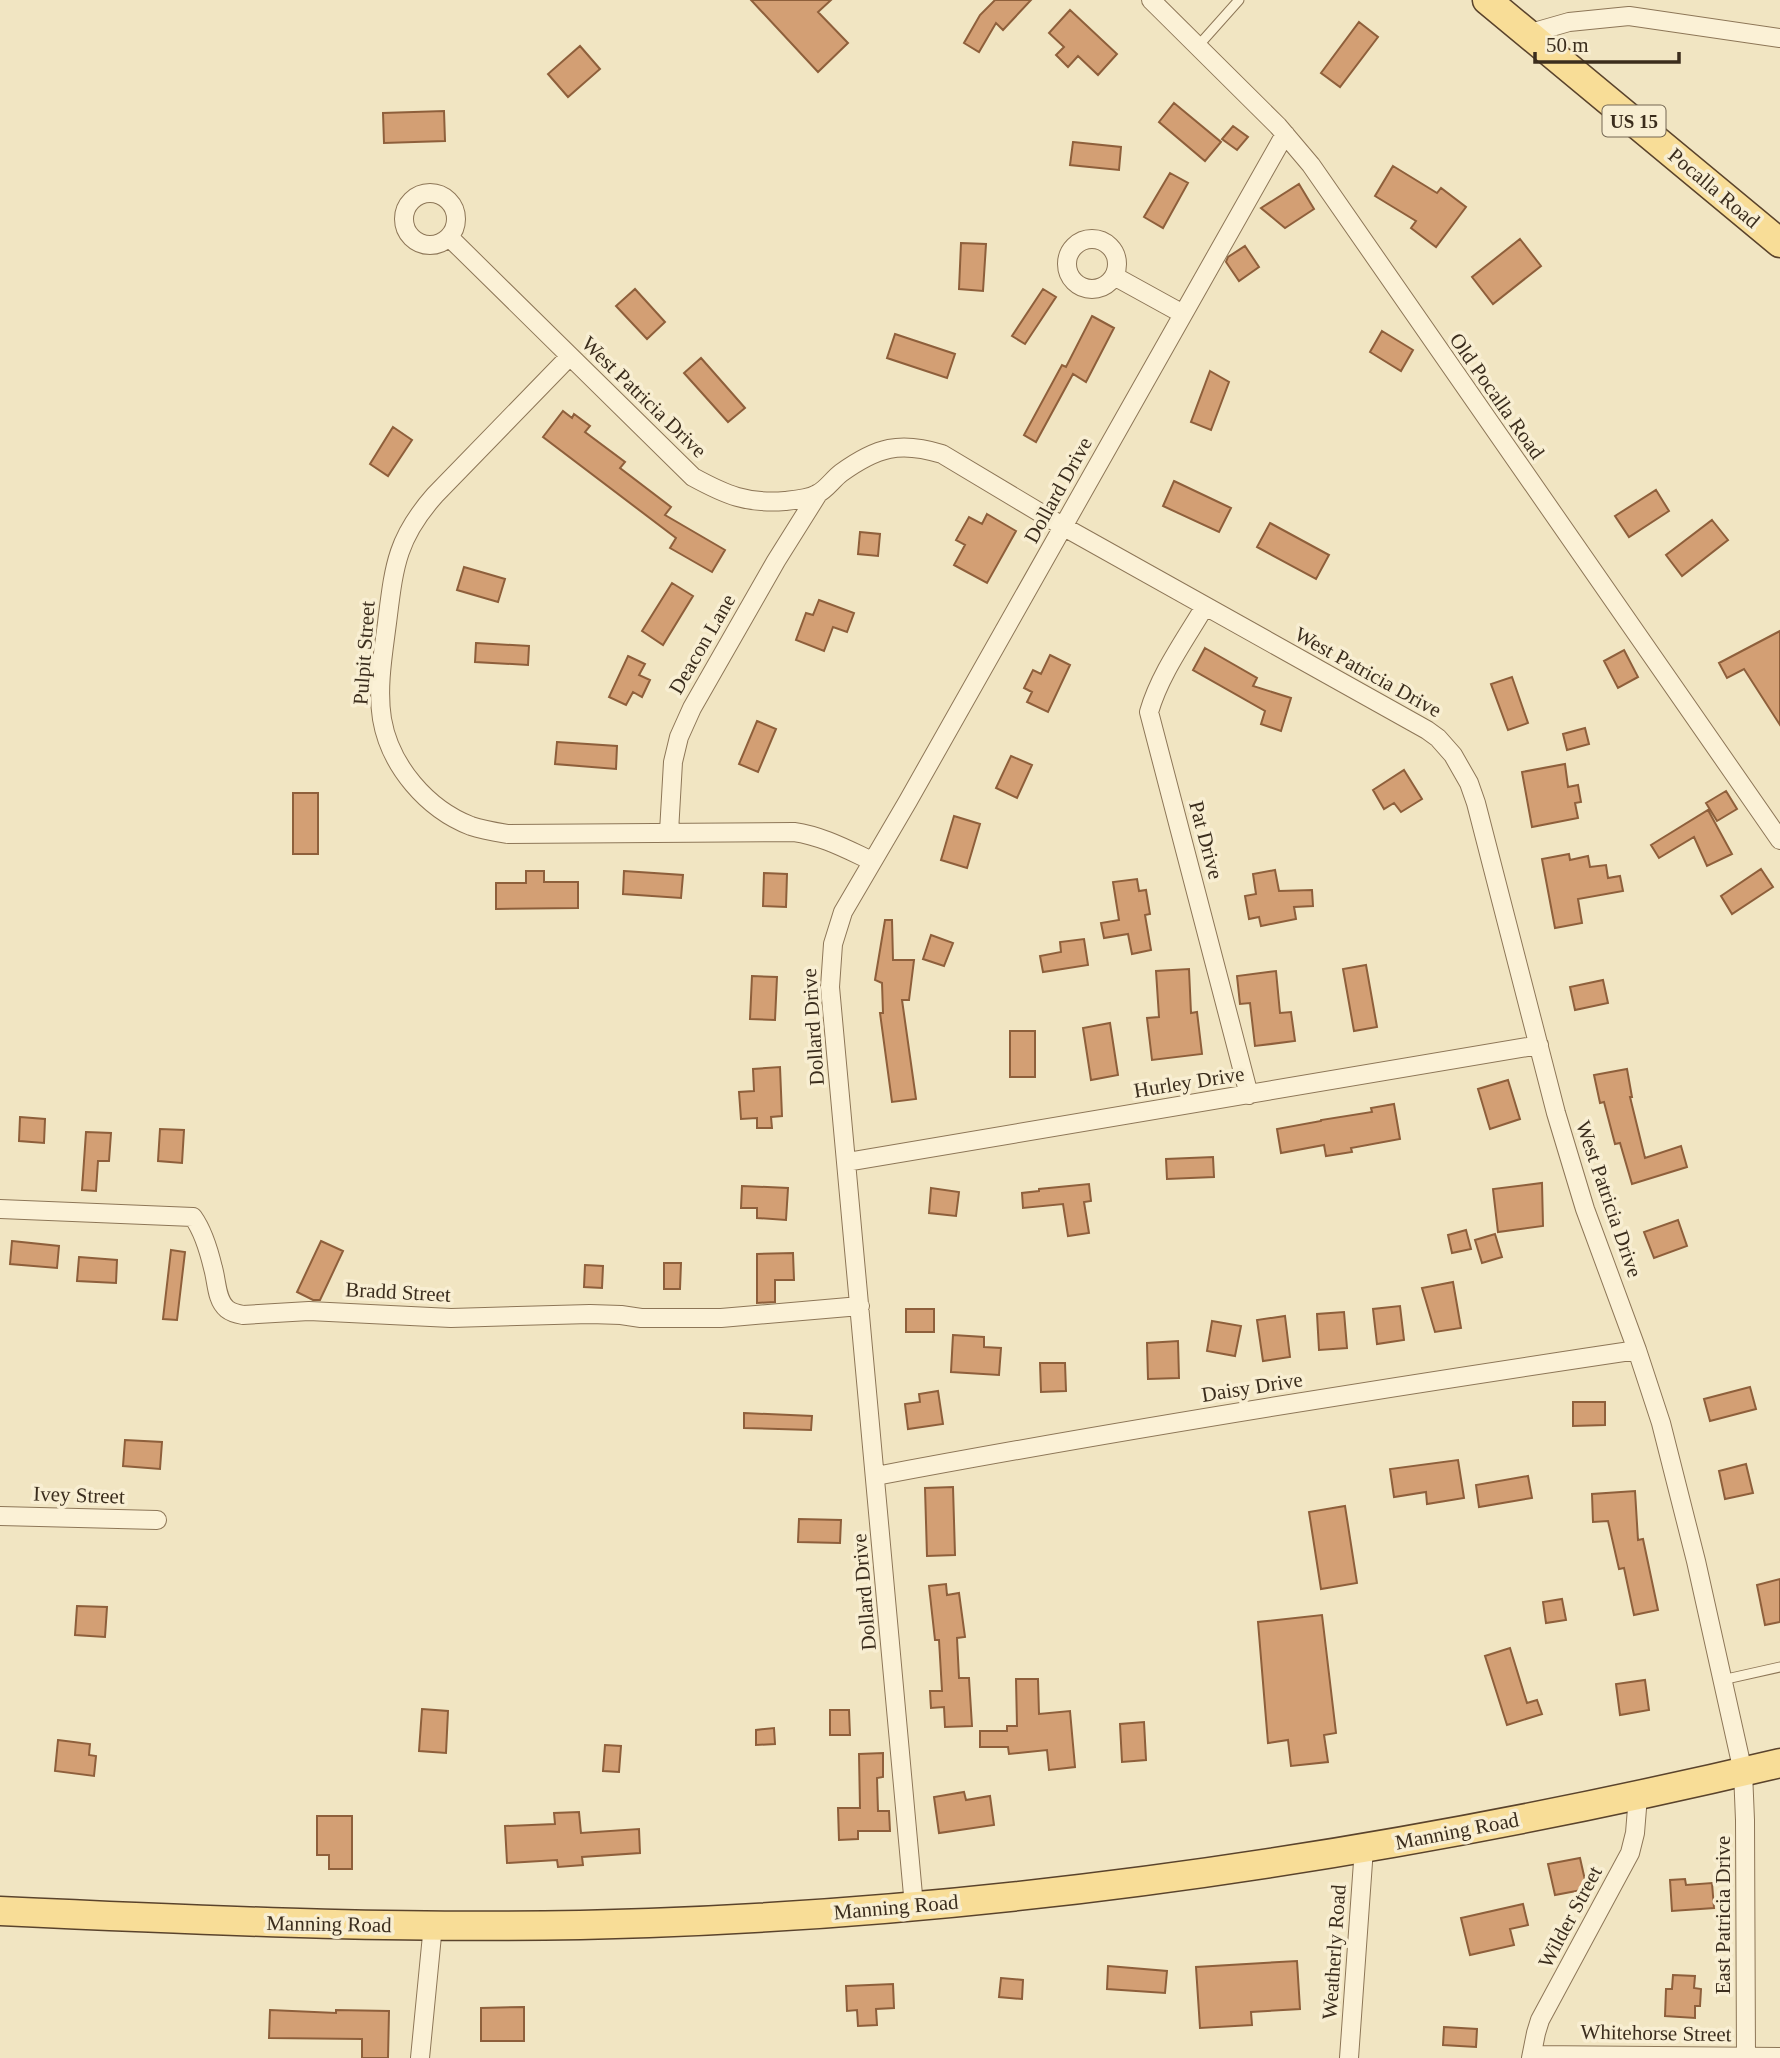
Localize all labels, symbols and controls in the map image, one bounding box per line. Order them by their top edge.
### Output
scale bar [1535,21,1678,65]
text: 50 m [1546,33,1589,57]
road number: US 15 [1602,105,1666,136]
street label: Pocalla Road [1664,143,1765,233]
street label: Old Pocalla Road [1445,328,1550,464]
street label: West Patricia Drive [577,331,711,463]
street label: Dollard Drive [1019,433,1097,547]
street label: Deacon Lane [664,590,740,698]
street label: Pulpit Street [348,600,380,706]
street label: West Patricia Drive [1290,622,1446,722]
street label: Pat Drive [1184,798,1228,882]
street label: Dollard Drive [797,968,829,1086]
street label: Hurley Drive [1132,1061,1246,1103]
street label: West Patricia Drive [1571,1118,1647,1280]
street label: Bradd Street [345,1277,451,1307]
street label: Daisy Drive [1200,1367,1304,1407]
street label: Ivey Street [33,1481,125,1509]
street label: Dollard Drive [847,1533,881,1651]
street label: Manning Road [1393,1807,1521,1855]
street label: East Patricia Drive [1711,1836,1735,1994]
street label: Wilder Street [1533,1862,1607,1972]
street label: Weatherly Road [1317,1883,1351,2020]
street label: Manning Road [832,1890,960,1924]
street label: Manning Road [266,1911,392,1937]
street label: Whitehorse Street [1580,2020,1732,2046]

